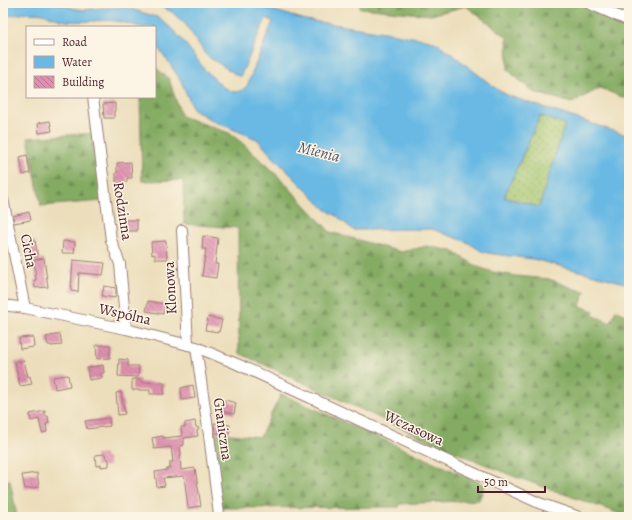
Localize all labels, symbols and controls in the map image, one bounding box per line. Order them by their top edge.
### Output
legend [26,26,156,98]
text: Road [62,34,88,50]
text: Water [61,54,92,70]
text: Building [62,74,104,90]
water label: Mienia [296,136,343,168]
street label: Rodzinna [109,180,137,242]
street label: Cicha [16,232,42,270]
street label: Klonowa [159,261,181,315]
street label: Wspólna [96,298,153,330]
street label: Graniczna [209,396,237,462]
street label: Wczasowa [380,405,447,451]
scale bar [478,468,545,494]
text: 50 m [484,474,508,490]

